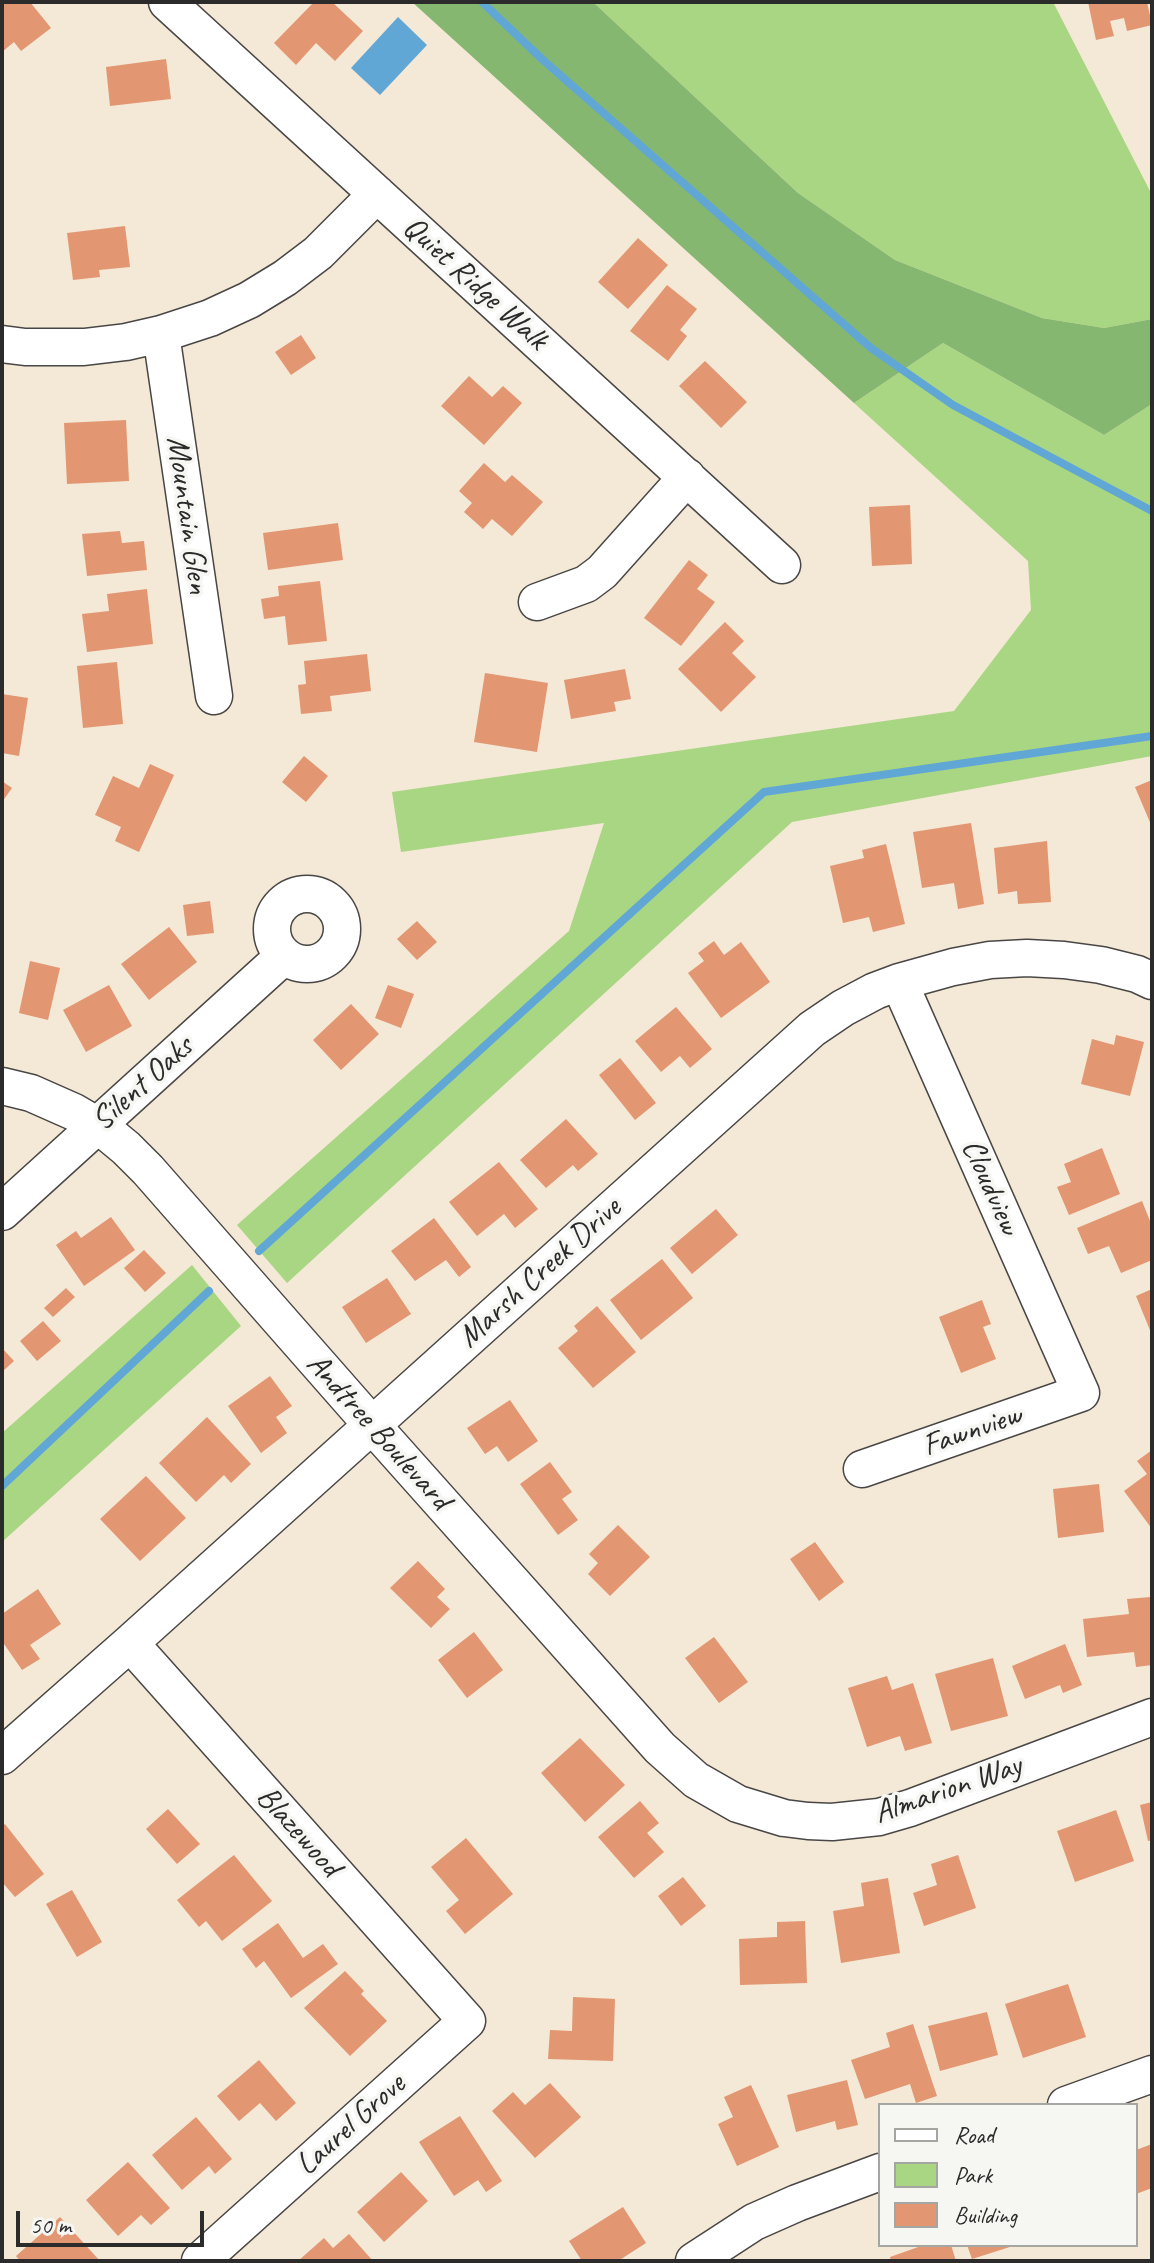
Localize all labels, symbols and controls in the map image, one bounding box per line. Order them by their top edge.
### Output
street label: Quiet Ridge Walk [395,209,555,359]
street label: Mountain Glen [157,434,217,596]
street label: Silent Oaks [84,1029,202,1139]
street label: Cloudview [952,1134,1028,1240]
street label: Marsh Creek Drive [451,1190,629,1356]
street label: Andtree Boulevard [298,1346,458,1518]
street label: Fawnview [918,1396,1026,1466]
street label: Almarion Way [869,1747,1027,1833]
street label: Blazewood [247,1779,349,1885]
street label: Laurel Grove [288,2066,414,2184]
legend [878,2103,1138,2247]
text: Road [954,2120,994,2150]
text: Park [954,2160,992,2190]
scale bar [20,2195,208,2245]
text: Building [954,2200,1017,2230]
text: 50 m [30,2210,71,2240]

